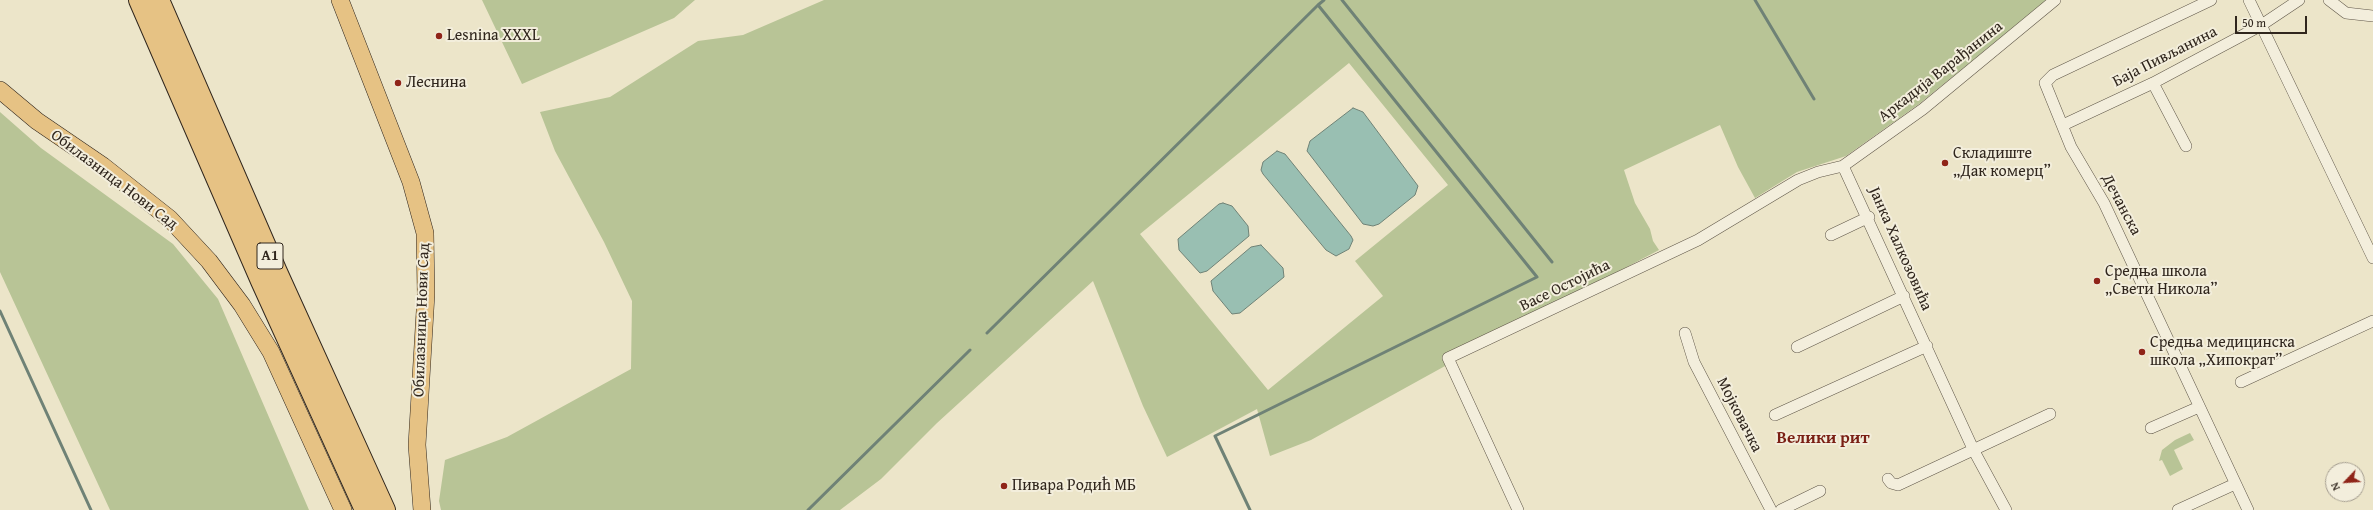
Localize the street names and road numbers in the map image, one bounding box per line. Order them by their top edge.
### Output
street label: Аркадија Варађанина [1875,17,2007,127]
street label: Баја Пивљанина [2109,22,2221,92]
street label: Обилазница Нови Сад [47,126,181,234]
street label: Дечанска [2097,171,2145,239]
street label: Јанка Халкозовића [1864,184,1936,314]
street label: Обилазница Нови Сад [410,242,434,398]
road number: A1 [257,243,283,269]
street label: Васе Остојића [1517,256,1613,316]
street label: Мојковачка [1712,374,1766,456]

